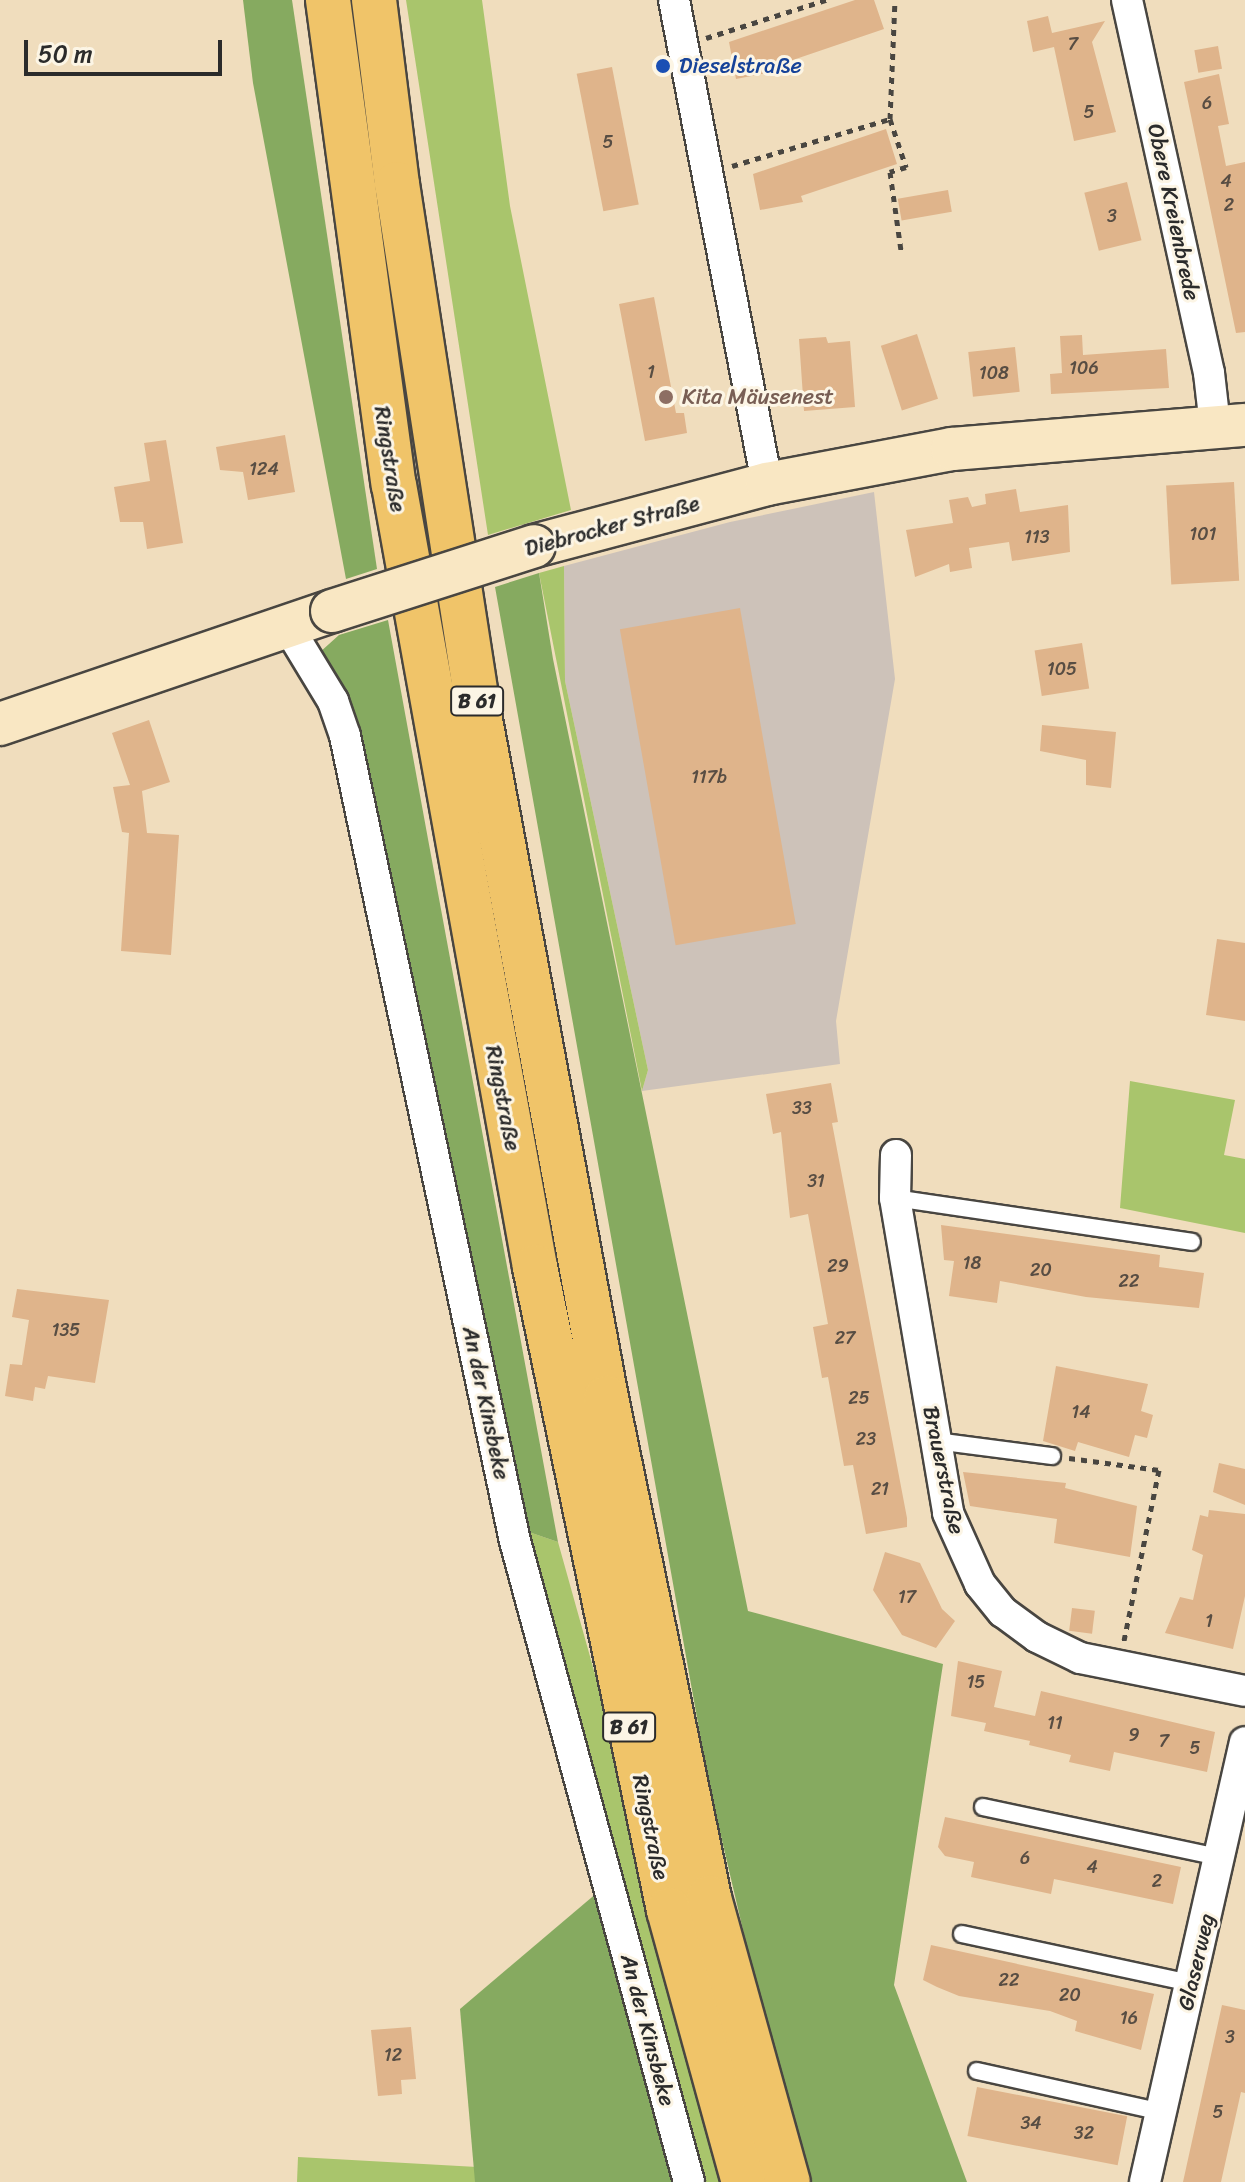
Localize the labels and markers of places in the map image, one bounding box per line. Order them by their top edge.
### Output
place label: Dieselstraße [679,53,802,79]
marker: Dieselstraße [654,57,672,75]
place label: Kita Mäusenest [682,384,831,410]
marker: Kita Mäusenest [657,388,675,406]

